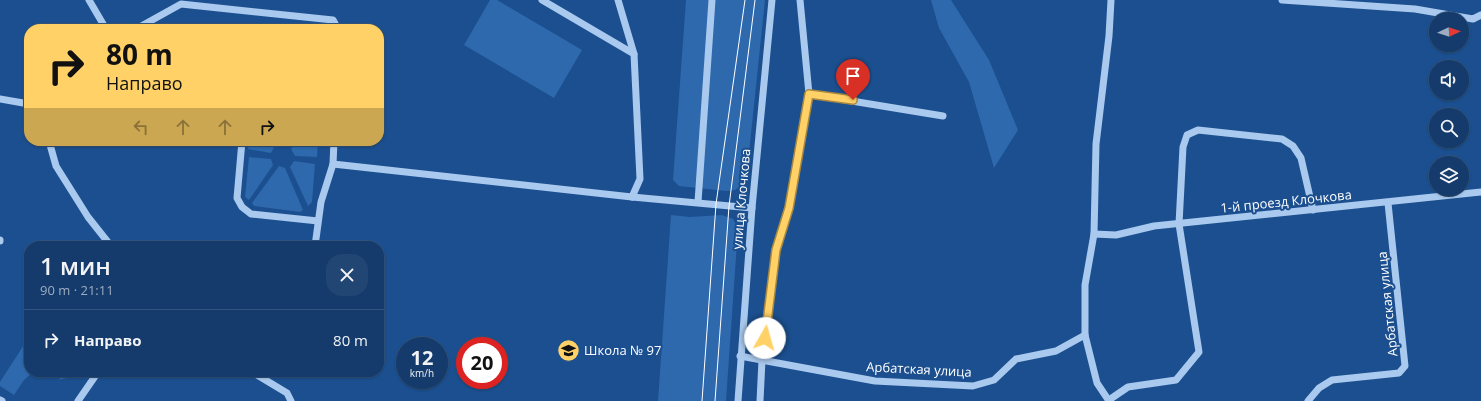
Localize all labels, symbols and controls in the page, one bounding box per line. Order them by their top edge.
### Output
north arrow [1429,12,1469,52]
map controls [1429,12,1469,196]
text: 80 m [106,35,173,73]
icon: right [40,40,92,92]
pin [836,59,870,100]
button: sound [1429,60,1469,100]
icon: arrive [842,65,864,87]
text: Направо [106,71,183,95]
button: search [1429,108,1469,148]
icon: left [130,116,152,138]
icon: ahead [172,116,194,138]
icon: ahead [214,116,236,138]
icon: right [256,116,278,138]
street label: улица Клочкова [728,148,754,250]
button: layers [1429,156,1469,196]
street label: 1-й проезд Клочкова [1220,185,1352,217]
text: 1 мин [40,249,111,282]
street label: Арбатская улица [1373,251,1401,357]
button: close [326,254,368,296]
text: 90 m · 21:11 [40,281,114,299]
position arrow [744,317,786,359]
icon: right [40,329,62,351]
text: Направо [74,330,142,350]
text: 80 m [333,330,368,350]
speed limit sign: 20 [456,337,508,389]
school or university icon: Школа № 97 [555,337,581,363]
place label: Школа № 97 [584,341,661,359]
text: 12 [411,344,433,371]
street label: Арбатская улица [866,357,972,381]
text: km/h [410,366,434,380]

